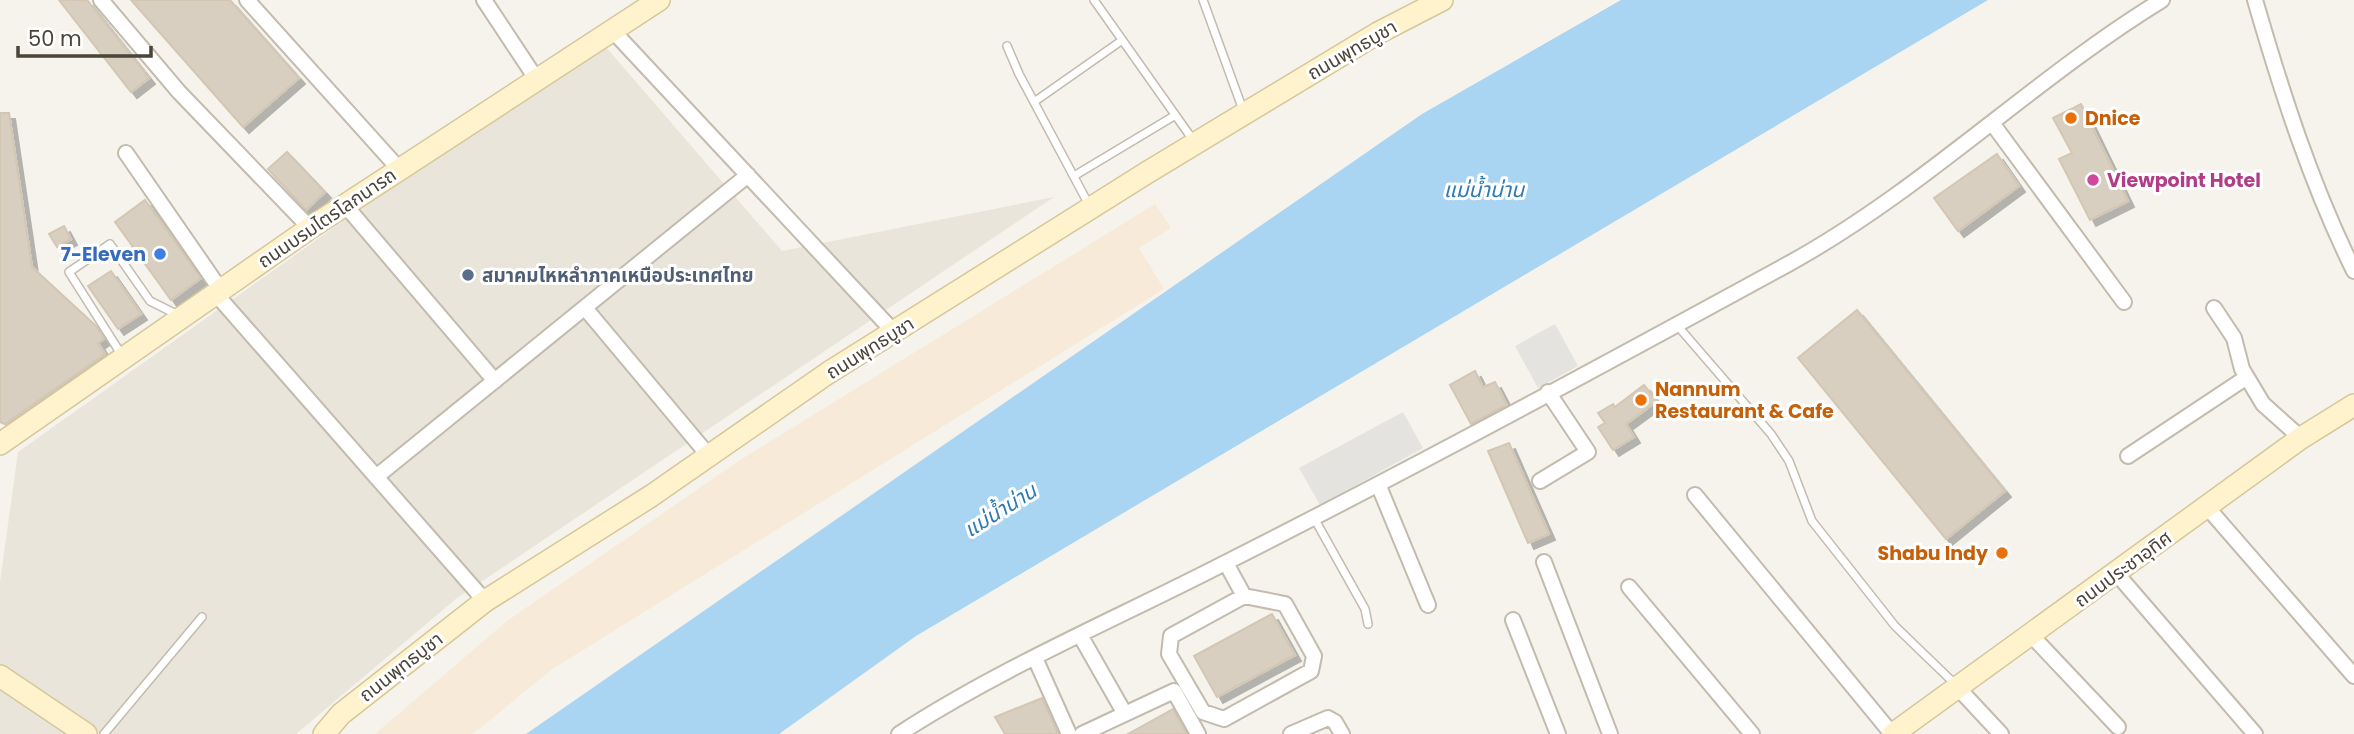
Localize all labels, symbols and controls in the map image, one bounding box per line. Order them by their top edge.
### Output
street label: ถนนพุทธบูชา [1302,13,1402,87]
scale bar [18,14,150,58]
text: 50 m [28,24,82,53]
place label: Dnice [2085,105,2141,132]
marker: Dnice [2063,110,2079,126]
street label: ถนนบรมไตรโลกนารถ [252,161,402,275]
place label: Viewpoint Hotel [2107,167,2261,194]
marker: Viewpoint Hotel [2085,172,2101,188]
water label: แม่น้ำน่าน [1444,175,1525,204]
place label: 7-Eleven [61,241,146,268]
marker: 7-Eleven [152,246,168,262]
place label: สมาคมไหหลำภาคเหนือประเทศไทย [482,262,753,289]
marker: สมาคมไหหลำภาคเหนือประเทศไทย [460,267,476,283]
street label: ถนนพุทธบูชา [821,310,919,386]
place label: Nannum Restaurant & Cafe [1655,376,1834,425]
marker: Nannum Restaurant & Cafe [1633,392,1649,408]
water label: แม่น้ำน่าน [958,476,1043,544]
street label: ถนนประชาอุทิศ [2069,524,2177,614]
place label: Shabu Indy [1878,540,1989,567]
marker: Shabu Indy [1994,545,2010,561]
street label: ถนนพุทธบูชา [353,626,449,708]

